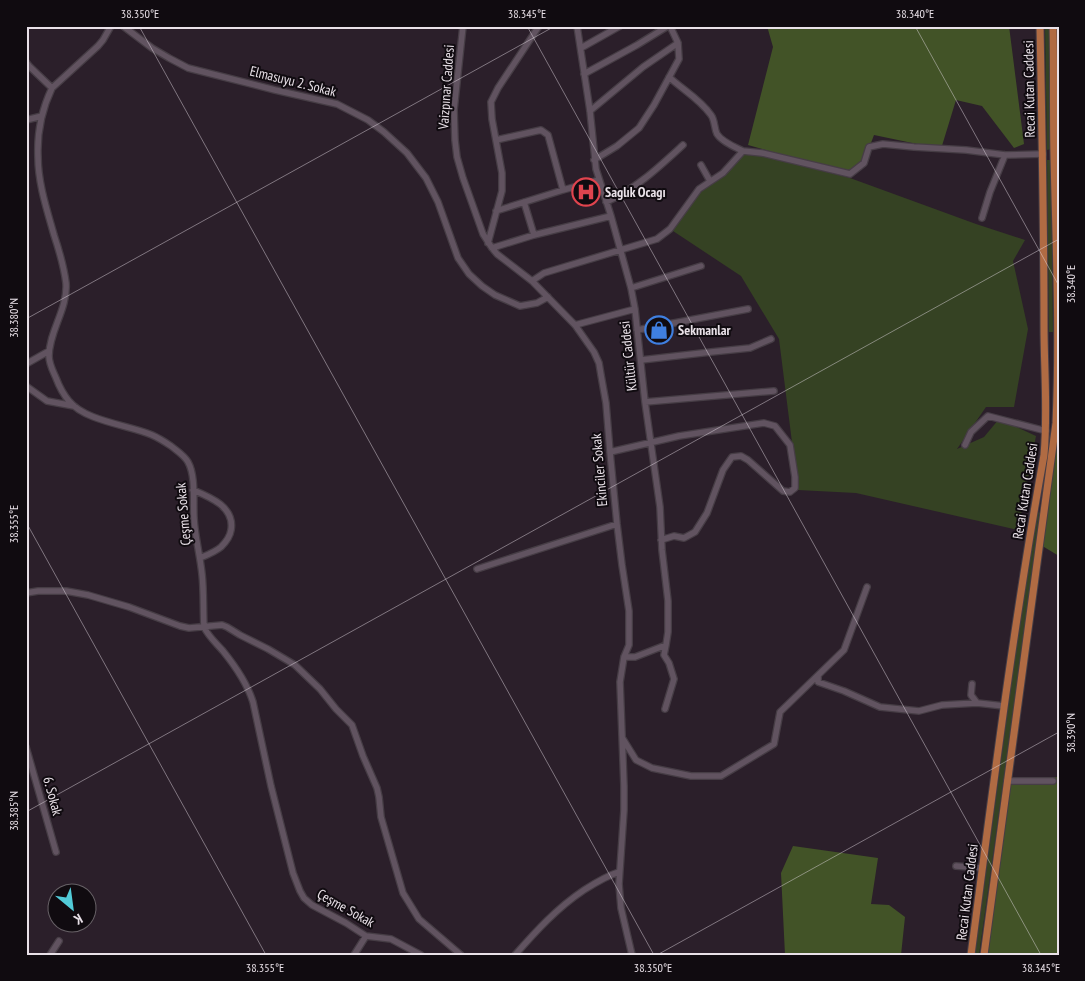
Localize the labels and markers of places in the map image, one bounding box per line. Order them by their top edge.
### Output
hospital icon: Saglık Ocagı [571,177,601,207]
place label: Saglık Ocagı [605,183,666,201]
shop icon: Sekmanlar [644,315,674,345]
place label: Sekmanlar [678,321,731,339]

